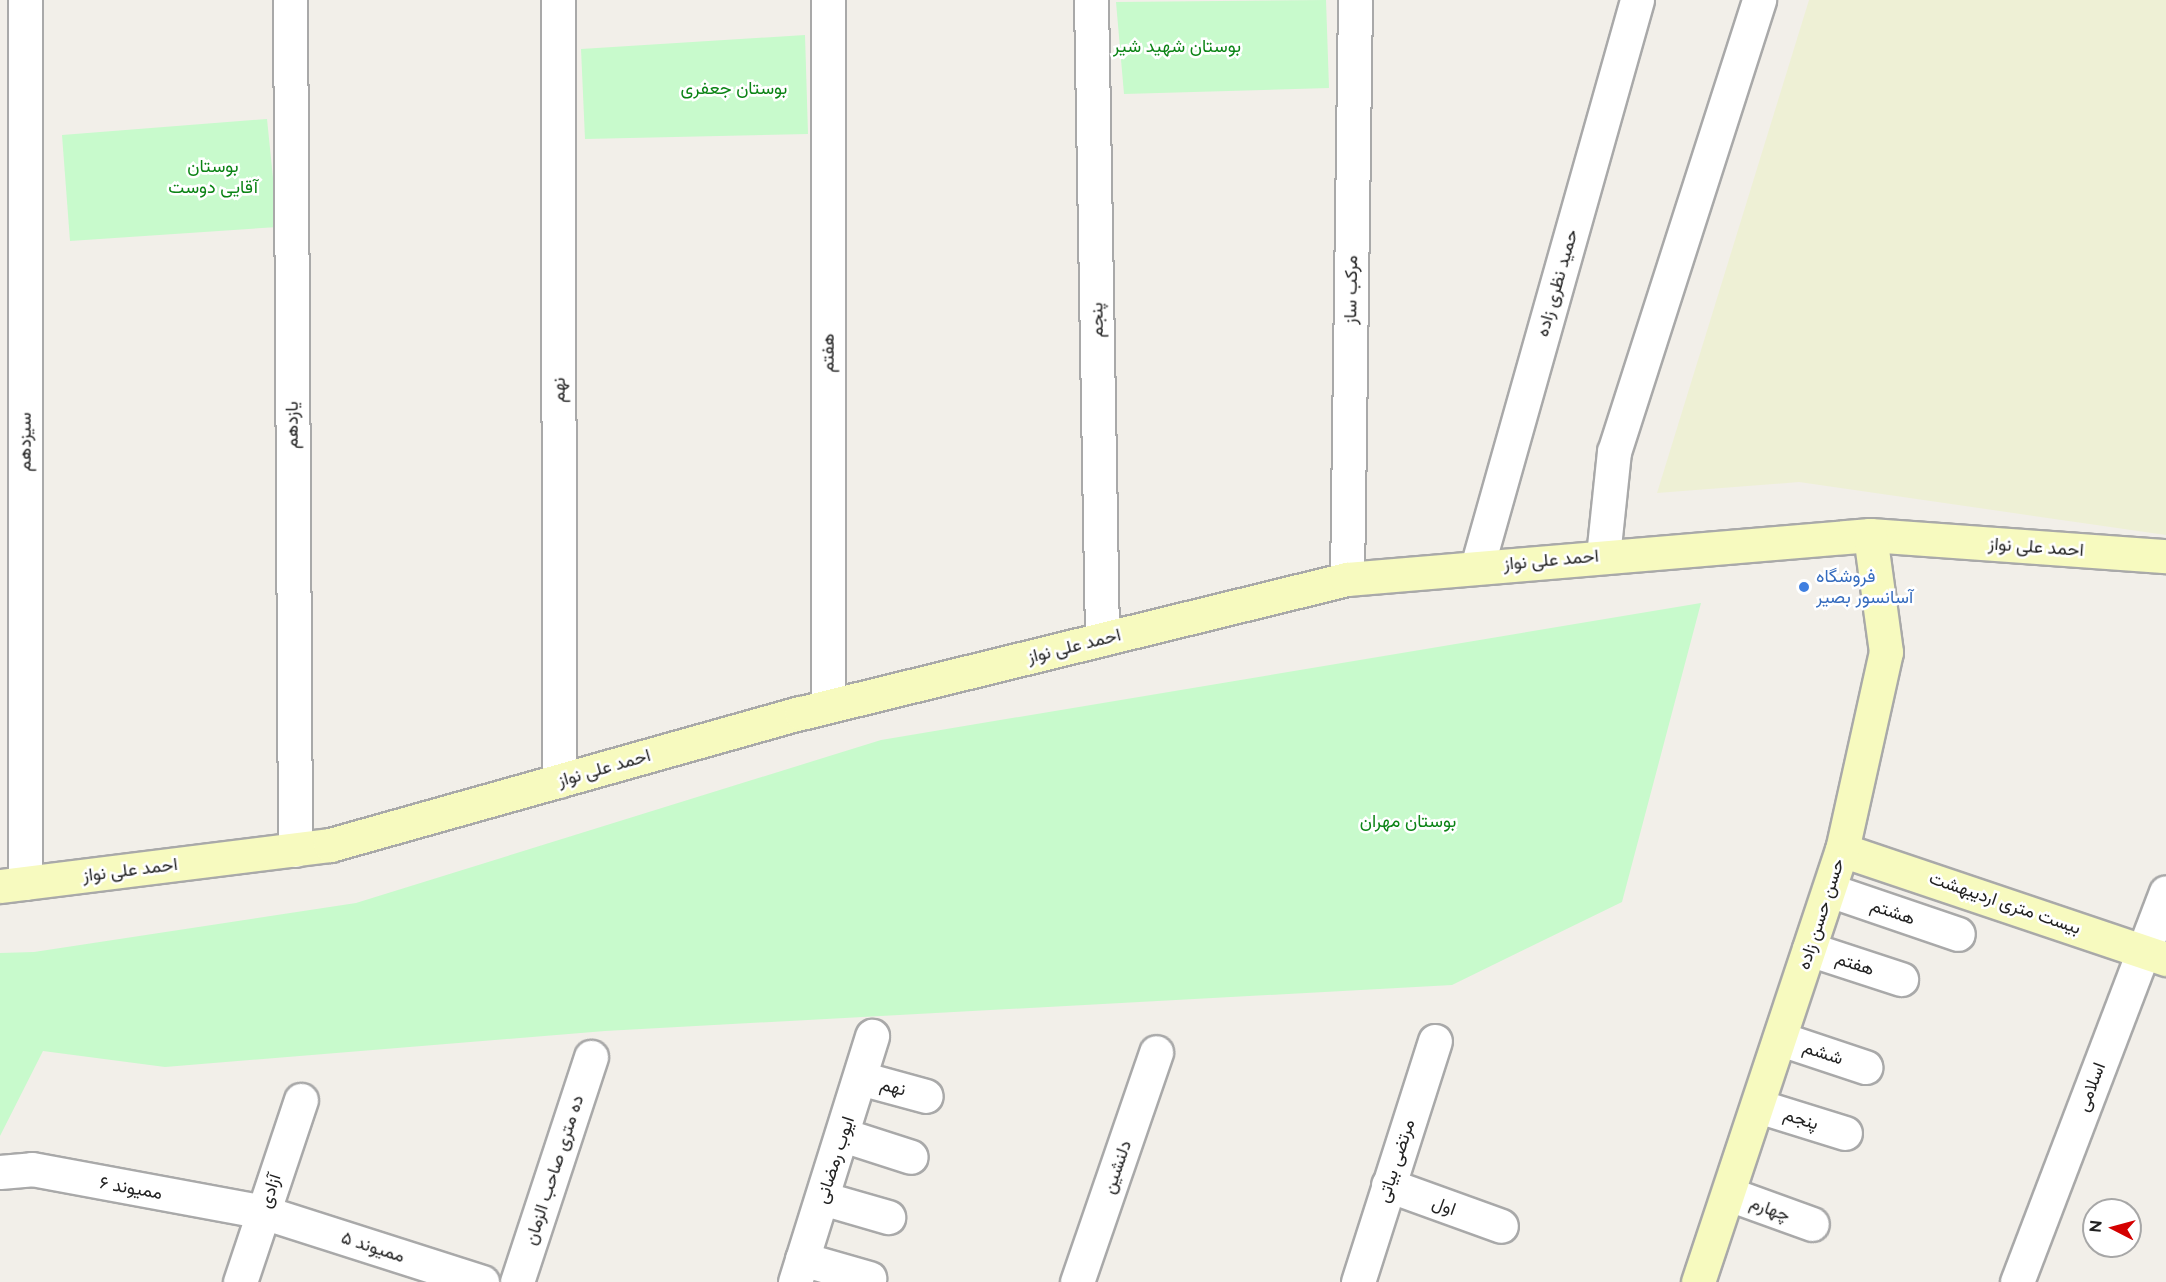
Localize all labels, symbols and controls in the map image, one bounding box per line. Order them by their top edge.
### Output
park label: بوستان شهید شیر [1113,35,1241,57]
park label: بوستان جعفری [681,77,787,99]
park label: بوستان آقایی دوست [168,156,258,198]
street label: حمید نظری زاده [1531,227,1583,339]
street label: مرکب ساز [1340,255,1362,325]
street label: پنجم [1086,302,1108,338]
street label: هفتم [817,333,839,373]
street label: نهم [548,377,570,403]
street label: یازدهم [281,401,303,449]
street label: سیزدهم [14,412,36,472]
street label: احمد علی نواز [1988,533,2084,561]
street label: احمد علی نواز [1502,545,1600,575]
place label: فروشگاه آسانسور بصیر [1816,566,1913,608]
marker: فروشگاه آسانسور بصیر [1797,580,1811,594]
street label: احمد علی نواز [1025,624,1123,668]
street label: احمد علی نواز [555,744,653,792]
park label: بوستان مهران [1360,810,1456,832]
street label: احمد علی نواز [81,853,179,887]
street label: حسن حسن زاده [1793,856,1849,972]
street label: بیست متری اردیبهشت [1926,867,2084,939]
street label: هشتم [1868,894,1918,930]
street label: هفتم [1833,948,1877,980]
street label: ششم [1800,1036,1846,1070]
street label: اسلامی [2072,1059,2110,1115]
street label: نهم [878,1073,908,1101]
street label: ده متری صاحب الزمان [520,1092,588,1248]
street label: پنجم [1781,1103,1821,1135]
street label: ایوب رمضانی [811,1114,859,1206]
street label: مرتضی بیاتی [1372,1117,1420,1205]
street label: دلنشین [1098,1137,1136,1197]
street label: آزادی [254,1171,286,1211]
street label: ممیوند ۶ [98,1172,164,1204]
street label: اول [1429,1192,1459,1220]
street label: چهارم [1747,1192,1793,1226]
north arrow [2082,1198,2142,1258]
text: N [2086,1219,2106,1233]
street label: ممیوند ۵ [339,1227,407,1267]

